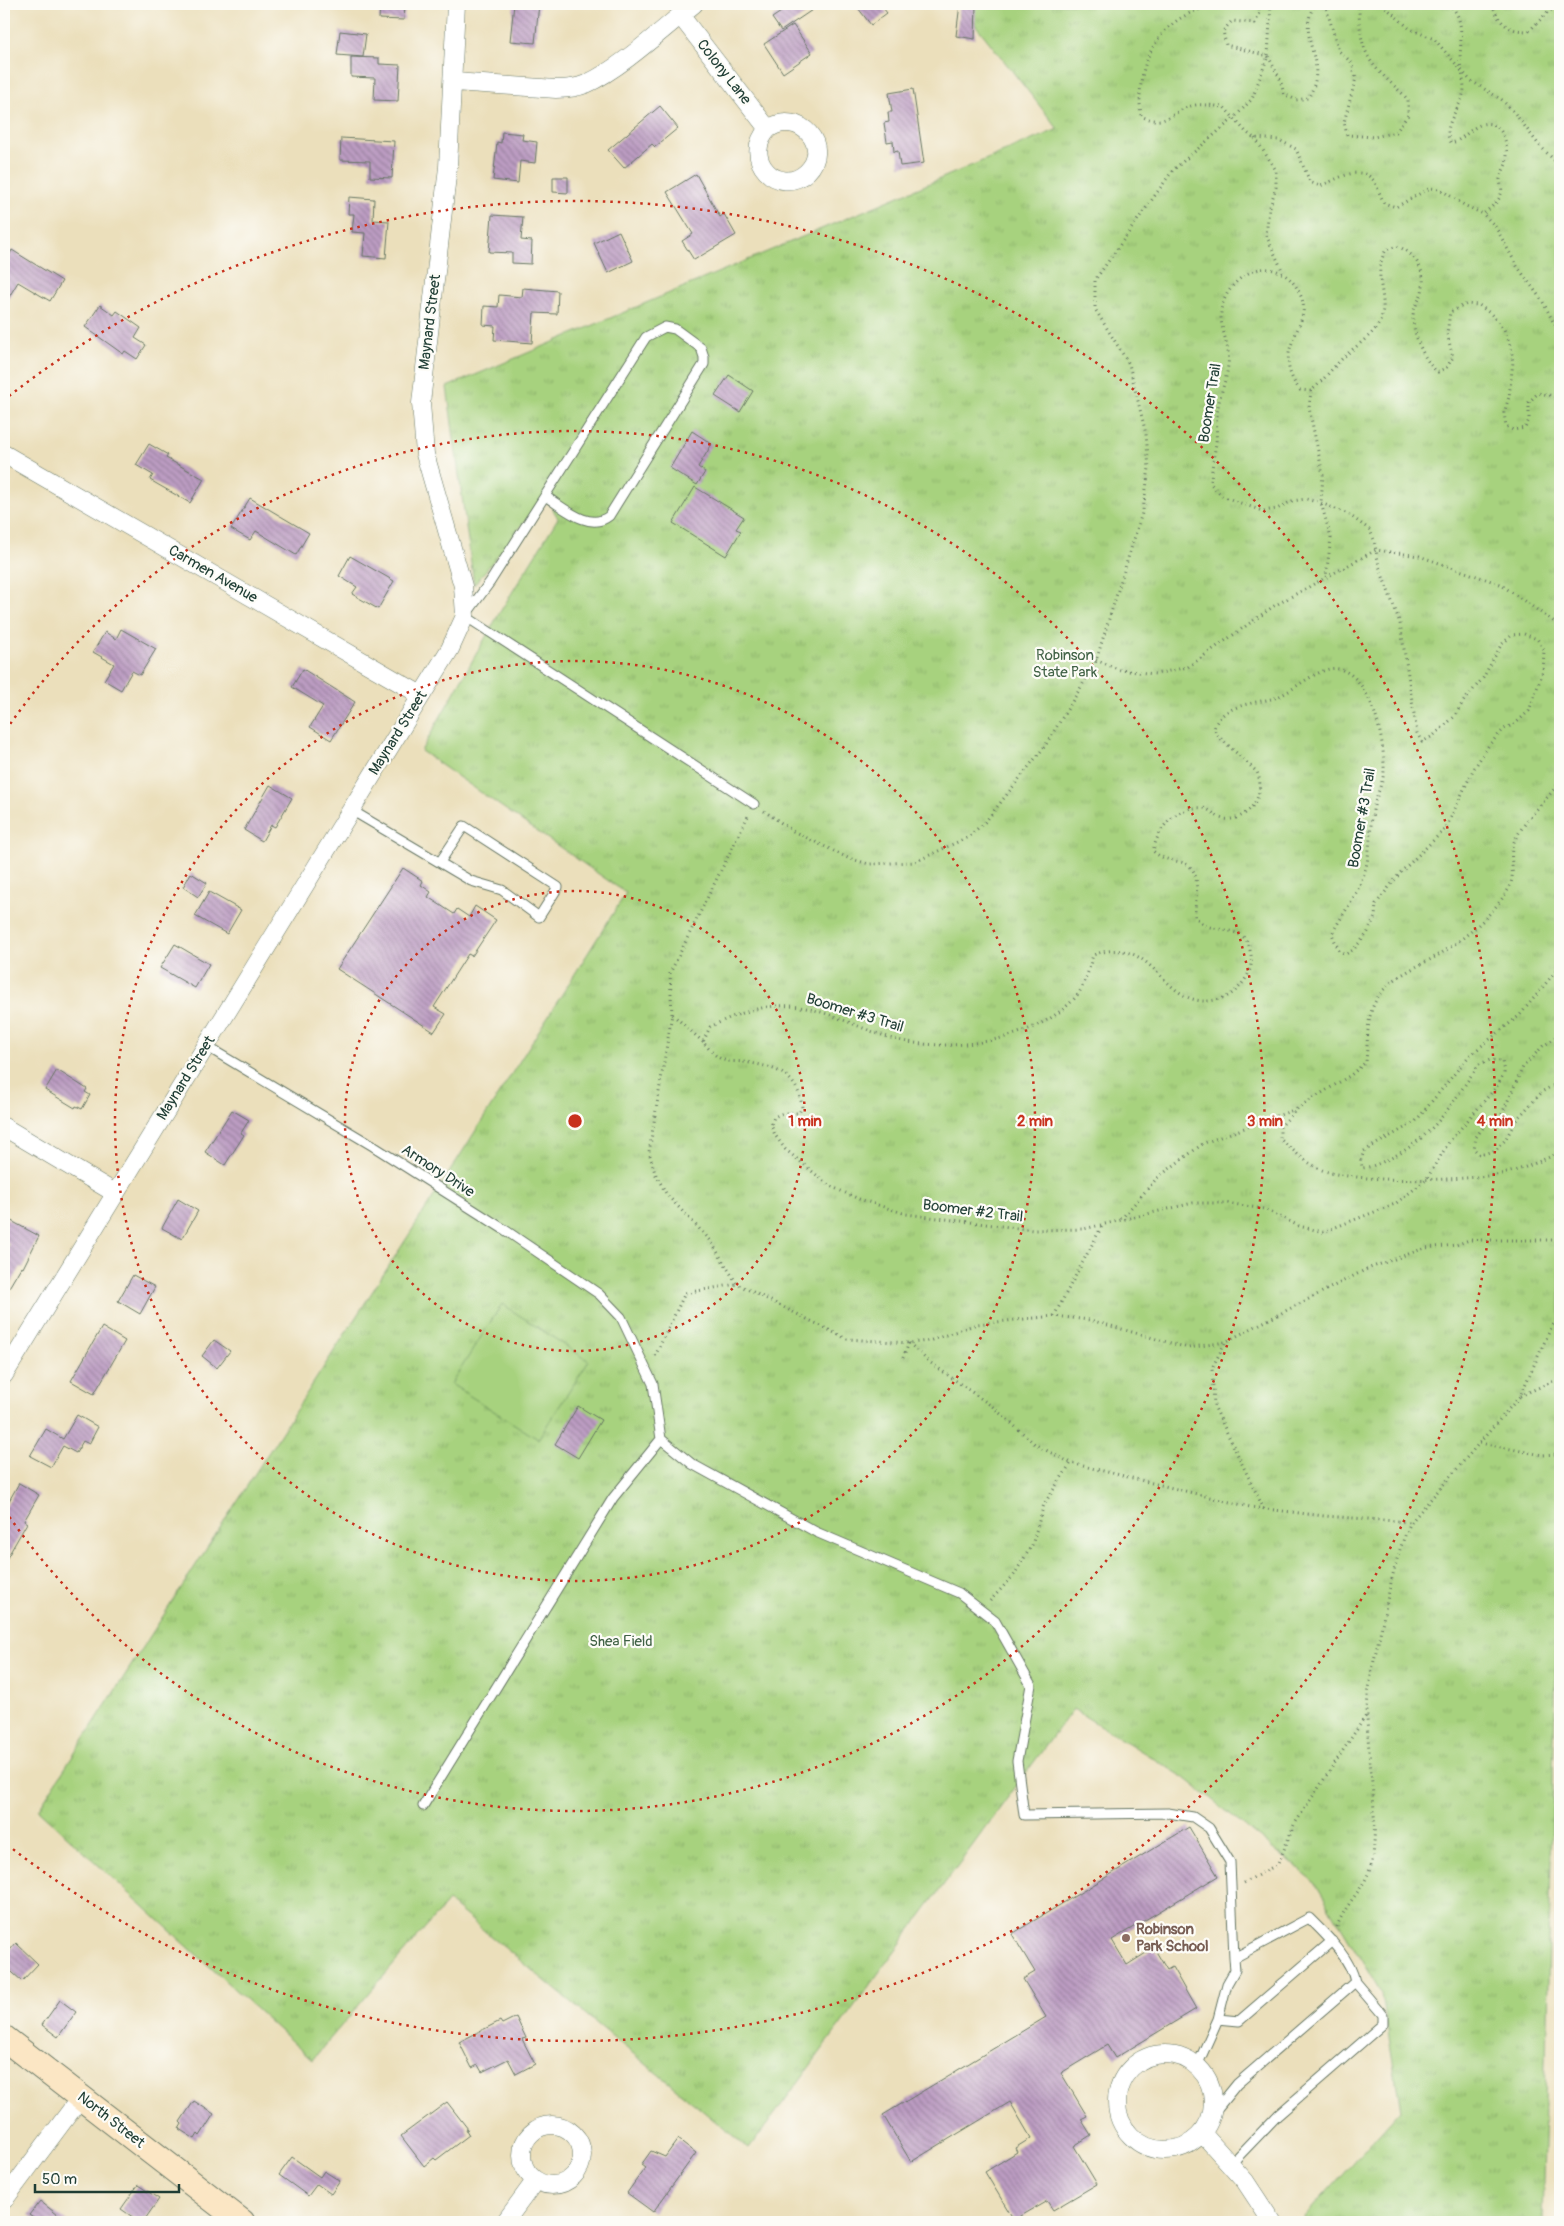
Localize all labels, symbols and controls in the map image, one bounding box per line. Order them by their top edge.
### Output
street label: Colony Lane [693,36,756,109]
street label: Maynard Street [415,272,445,371]
street label: Boomer Trail [1194,362,1226,444]
street label: Carmen Avenue [165,541,262,607]
park label: Robinson State Park [1033,646,1098,682]
street label: Maynard Street [365,686,432,779]
street label: Boomer #3 Trail [1344,767,1380,869]
street label: Boomer #3 Trail [804,989,906,1037]
street label: Maynard Street [153,1031,220,1124]
centre of rings [566,1112,584,1130]
text: 1 min [788,1112,822,1131]
text: 2 min [1017,1112,1053,1131]
text: 3 min [1247,1112,1283,1131]
text: 4 min [1477,1112,1514,1131]
street label: Armory Drive [398,1140,479,1202]
street label: Boomer #2 Trail [922,1195,1024,1227]
park label: Shea Field [589,1632,653,1651]
place label: Robinson Park School [1136,1920,1209,1956]
marker: Robinson Park School [1120,1932,1132,1944]
street label: North Street [73,2088,149,2153]
scale bar [35,2161,179,2193]
text: 50 m [42,2170,77,2189]

